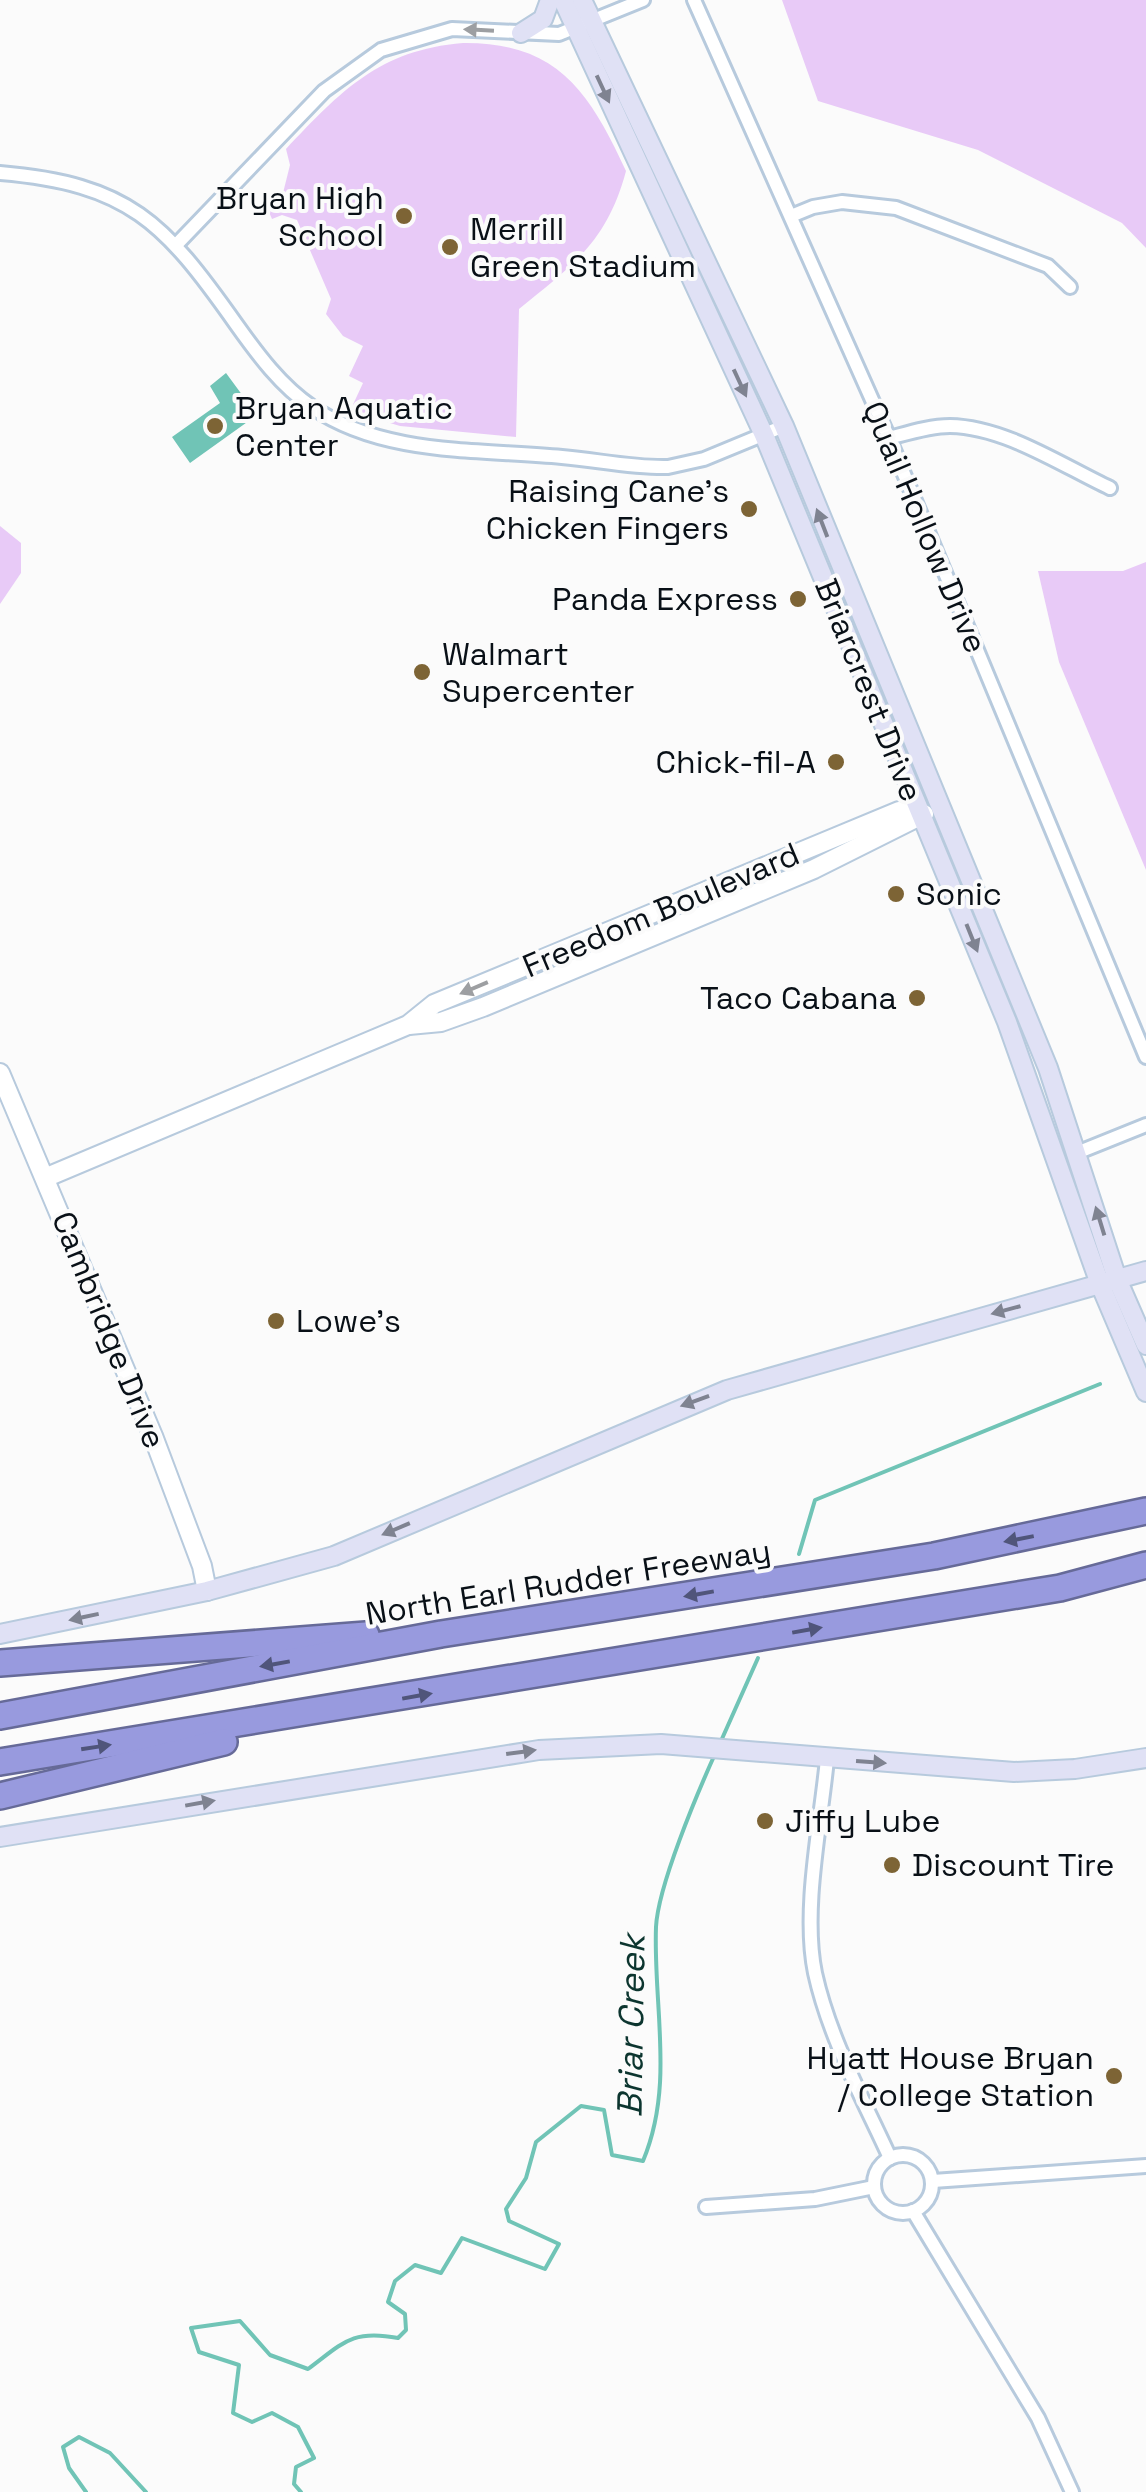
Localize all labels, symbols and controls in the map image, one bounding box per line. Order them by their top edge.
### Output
one-way arrow [462,22,494,38]
one-way arrow [595,75,612,104]
place label: Bryan High School [216,178,384,255]
marker: Bryan High School [393,205,415,227]
place label: Merrill Green Stadium [470,209,696,286]
marker: Merrill Green Stadium [439,236,461,258]
one-way arrow [732,369,749,398]
place label: Bryan Aquatic Center [235,388,453,465]
street label: Quail Hollow Drive [854,395,996,659]
marker: Bryan Aquatic Center [204,415,226,437]
place label: Raising Cane's Chicken Fingers [486,471,729,548]
marker: Raising Cane's Chicken Fingers [738,498,760,520]
one-way arrow [814,508,829,538]
street label: Briarcrest Drive [806,573,932,807]
place label: Panda Express [552,579,778,619]
marker: Panda Express [787,588,809,610]
place label: Walmart Supercenter [442,634,635,711]
marker: Walmart Supercenter [411,661,433,683]
place label: Chick-fil-A [656,742,816,782]
marker: Chick-fil-A [825,751,847,773]
street label: Freedom Boulevard [517,834,805,986]
place label: Sonic [916,874,1002,914]
marker: Sonic [885,883,907,905]
one-way arrow [965,923,981,953]
place label: Taco Cabana [700,978,897,1018]
one-way arrow [458,980,488,996]
marker: Taco Cabana [906,987,928,1009]
one-way arrow [1092,1205,1107,1236]
street label: Cambridge Drive [43,1206,175,1454]
place label: Lowe's [296,1301,401,1341]
one-way arrow [990,1303,1021,1318]
marker: Lowe's [265,1310,287,1332]
one-way arrow [679,1394,709,1410]
one-way arrow [381,1521,410,1537]
street label: North Earl Rudder Freeway [363,1530,773,1634]
one-way arrow [1003,1532,1034,1547]
one-way arrow [683,1587,714,1602]
one-way arrow [68,1609,99,1625]
one-way arrow [791,1622,823,1637]
one-way arrow [259,1657,290,1673]
one-way arrow [402,1688,434,1703]
one-way arrow [81,1739,113,1754]
one-way arrow [505,1744,537,1760]
one-way arrow [856,1754,888,1770]
one-way arrow [184,1795,216,1810]
place label: Jiffy Lube [785,1801,941,1841]
marker: Jiffy Lube [754,1810,776,1832]
place label: Discount Tire [912,1845,1115,1885]
marker: Discount Tire [881,1854,903,1876]
water label: Briar Creek [607,1930,655,2118]
place label: Hyatt House Bryan / College Station [807,2038,1094,2115]
marker: Hyatt House Bryan / College Station [1103,2065,1125,2087]

